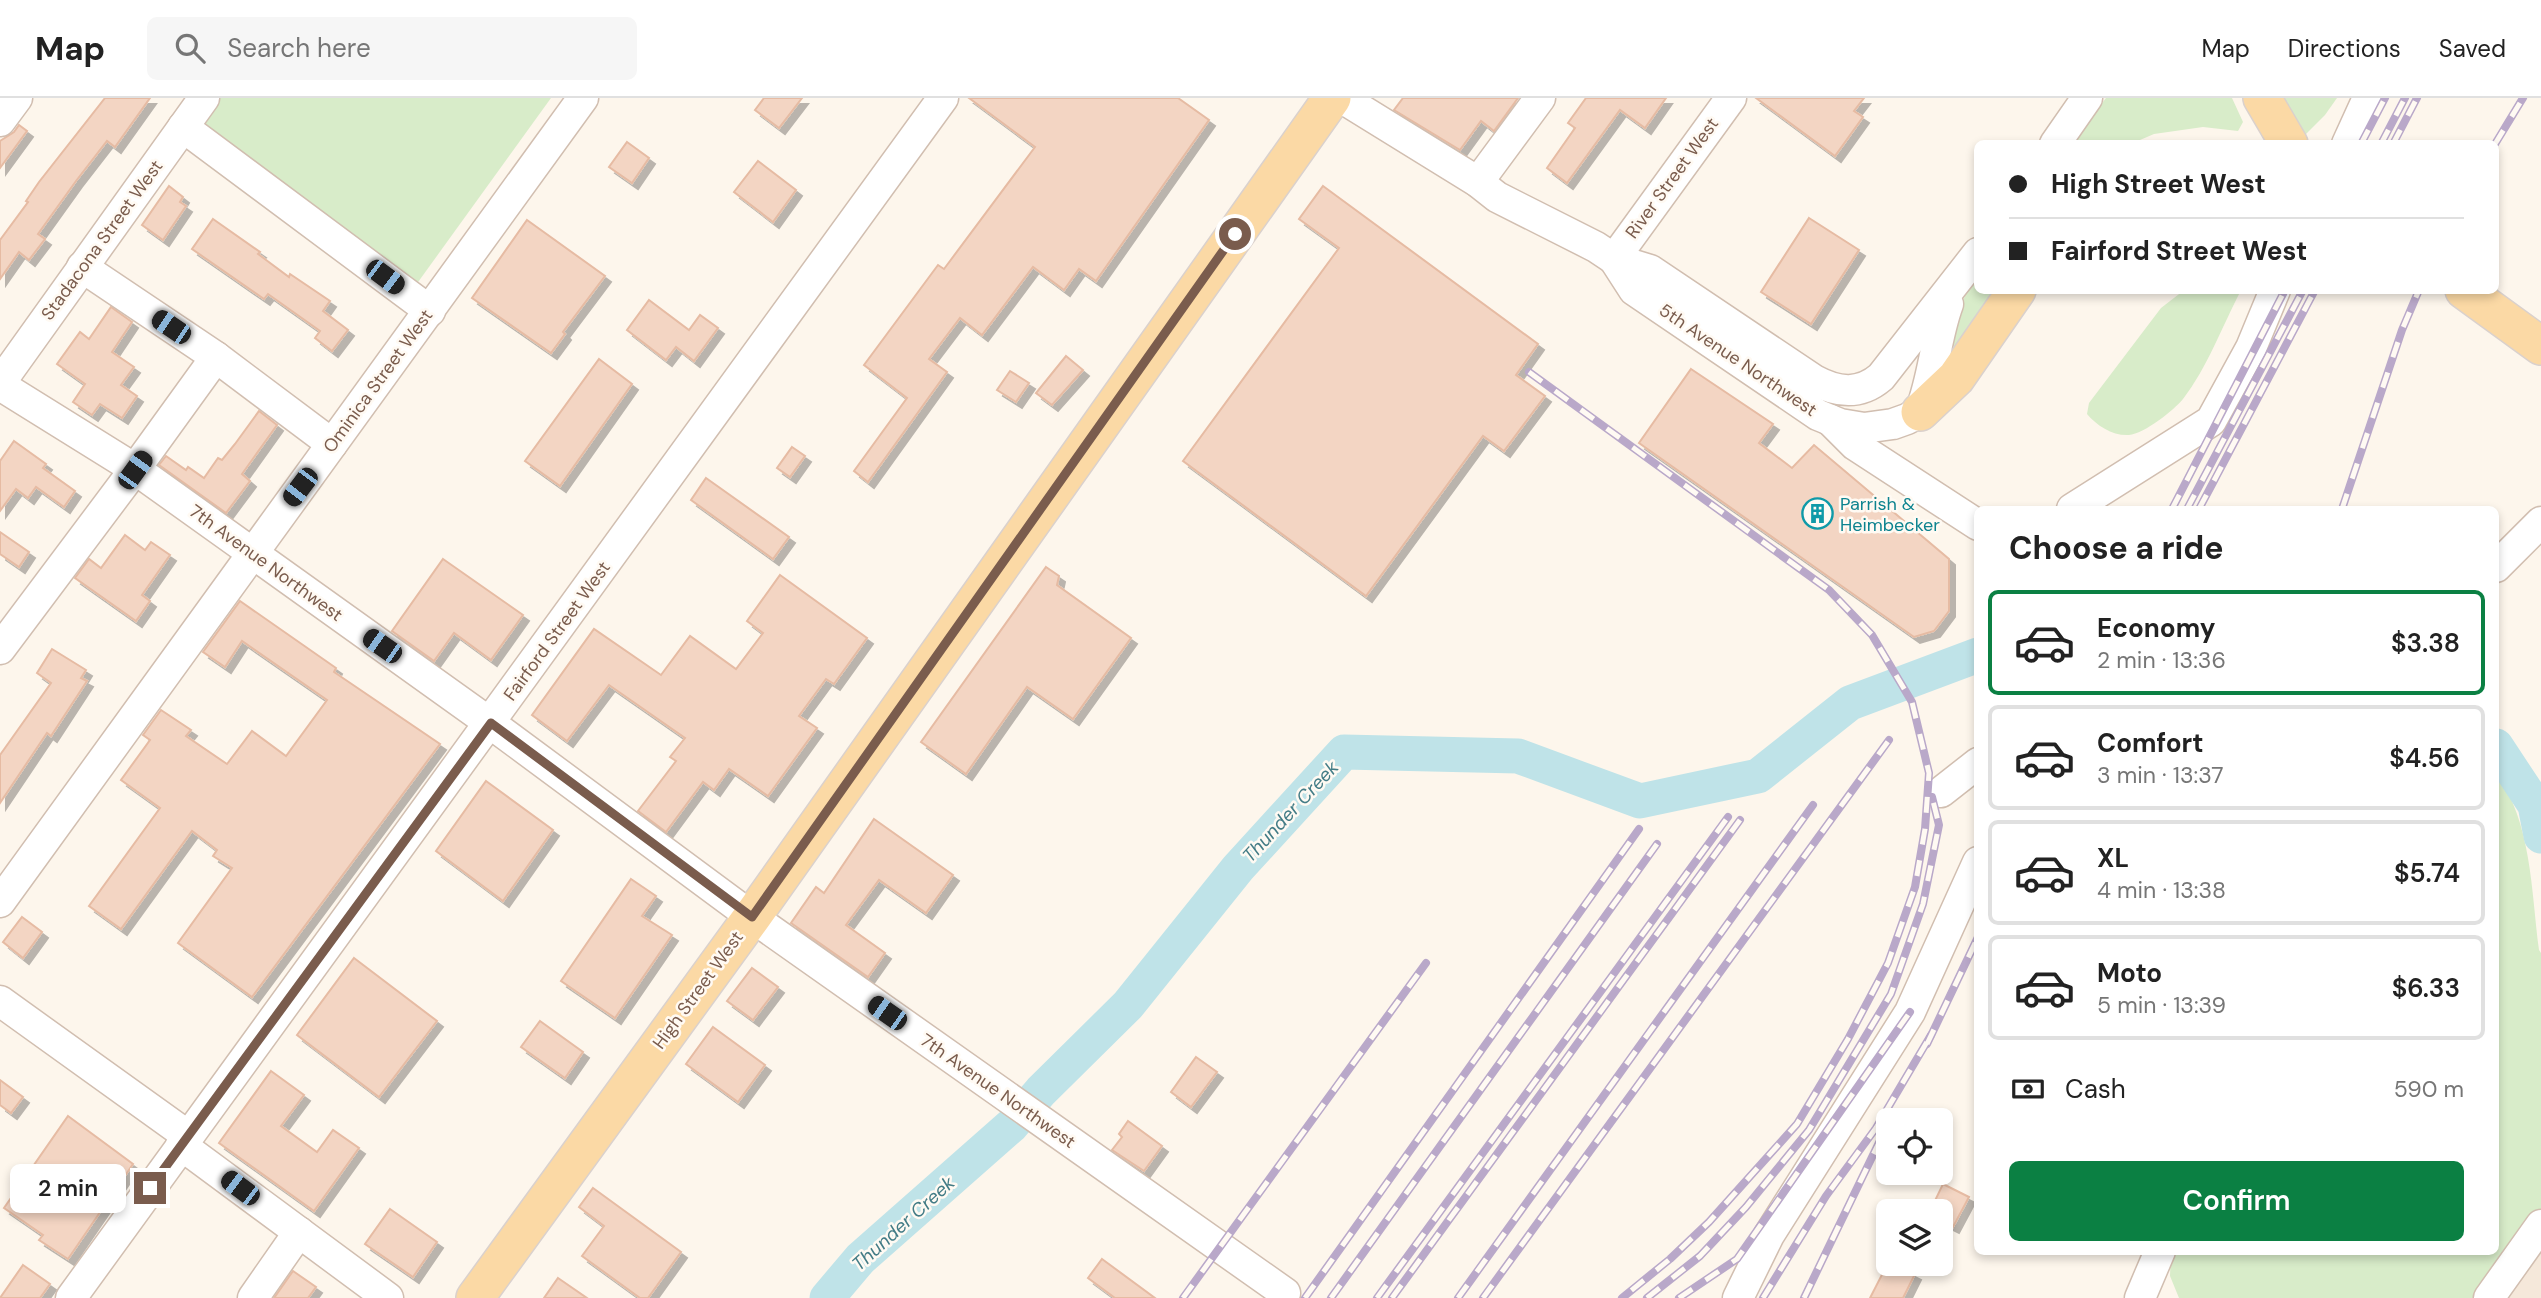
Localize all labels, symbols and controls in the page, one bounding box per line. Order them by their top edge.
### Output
search box [147,17,637,80]
text: Map [35,27,105,70]
icon: search [171,29,209,67]
text: Search here [227,31,371,65]
text: Map [2202,33,2250,64]
text: Directions [2288,33,2401,64]
text: Saved [2439,33,2506,64]
street label: River Street West [1620,113,1724,243]
street label: Stadacona Street West [36,155,168,325]
text: High Street West [2051,167,2266,201]
route start [1219,218,1251,250]
text: Fairford Street West [2051,234,2307,268]
car [362,256,409,298]
street label: 5th Avenue Northwest [1654,298,1822,422]
street label: Ominica Street West [318,304,438,458]
car [148,307,195,347]
car [115,447,156,493]
car [279,464,322,510]
place label: Parrish & Heimbecker [1840,492,1940,537]
building icon: Parrish & Heimbecker [1800,497,1834,531]
street label: 7th Avenue Northwest [184,499,348,627]
text: Choose a ride [2009,527,2224,569]
street label: Fairford Street West [498,556,616,706]
icon: car [2013,611,2076,674]
text: Economy [2097,611,2215,645]
car [359,625,406,667]
text: $3.38 [2391,626,2460,660]
text: 2 min · 13:36 [2097,645,2226,675]
icon: car [2013,726,2076,789]
text: Comfort [2097,726,2203,760]
text: $4.56 [2389,741,2460,775]
water label: Thunder Creek [1237,755,1344,868]
text: 3 min · 13:37 [2097,760,2224,790]
icon: car [2013,841,2076,904]
text: XL [2097,841,2129,875]
text: $5.74 [2394,856,2460,890]
text: 4 min · 13:38 [2097,875,2226,905]
street label: High Street West [647,926,749,1054]
icon: car [2013,956,2076,1019]
text: Moto [2097,956,2162,990]
text: $6.33 [2392,971,2460,1005]
text: 5 min · 13:39 [2097,990,2226,1020]
car [864,992,911,1034]
street label: 7th Avenue Northwest [916,1028,1080,1154]
icon: cash [2009,1070,2047,1108]
text: Cash [2065,1072,2126,1106]
text: 590 m [2394,1074,2464,1104]
map controls [1876,1108,1953,1276]
button: locate [1876,1108,1953,1185]
button: Confirm [2009,1161,2464,1241]
callout: 2 min [10,1164,125,1212]
car [217,1167,264,1209]
water label: Thunder Creek [847,1170,960,1276]
route end [134,1172,166,1204]
text: 2 min [38,1173,98,1203]
button: layers [1876,1199,1953,1276]

